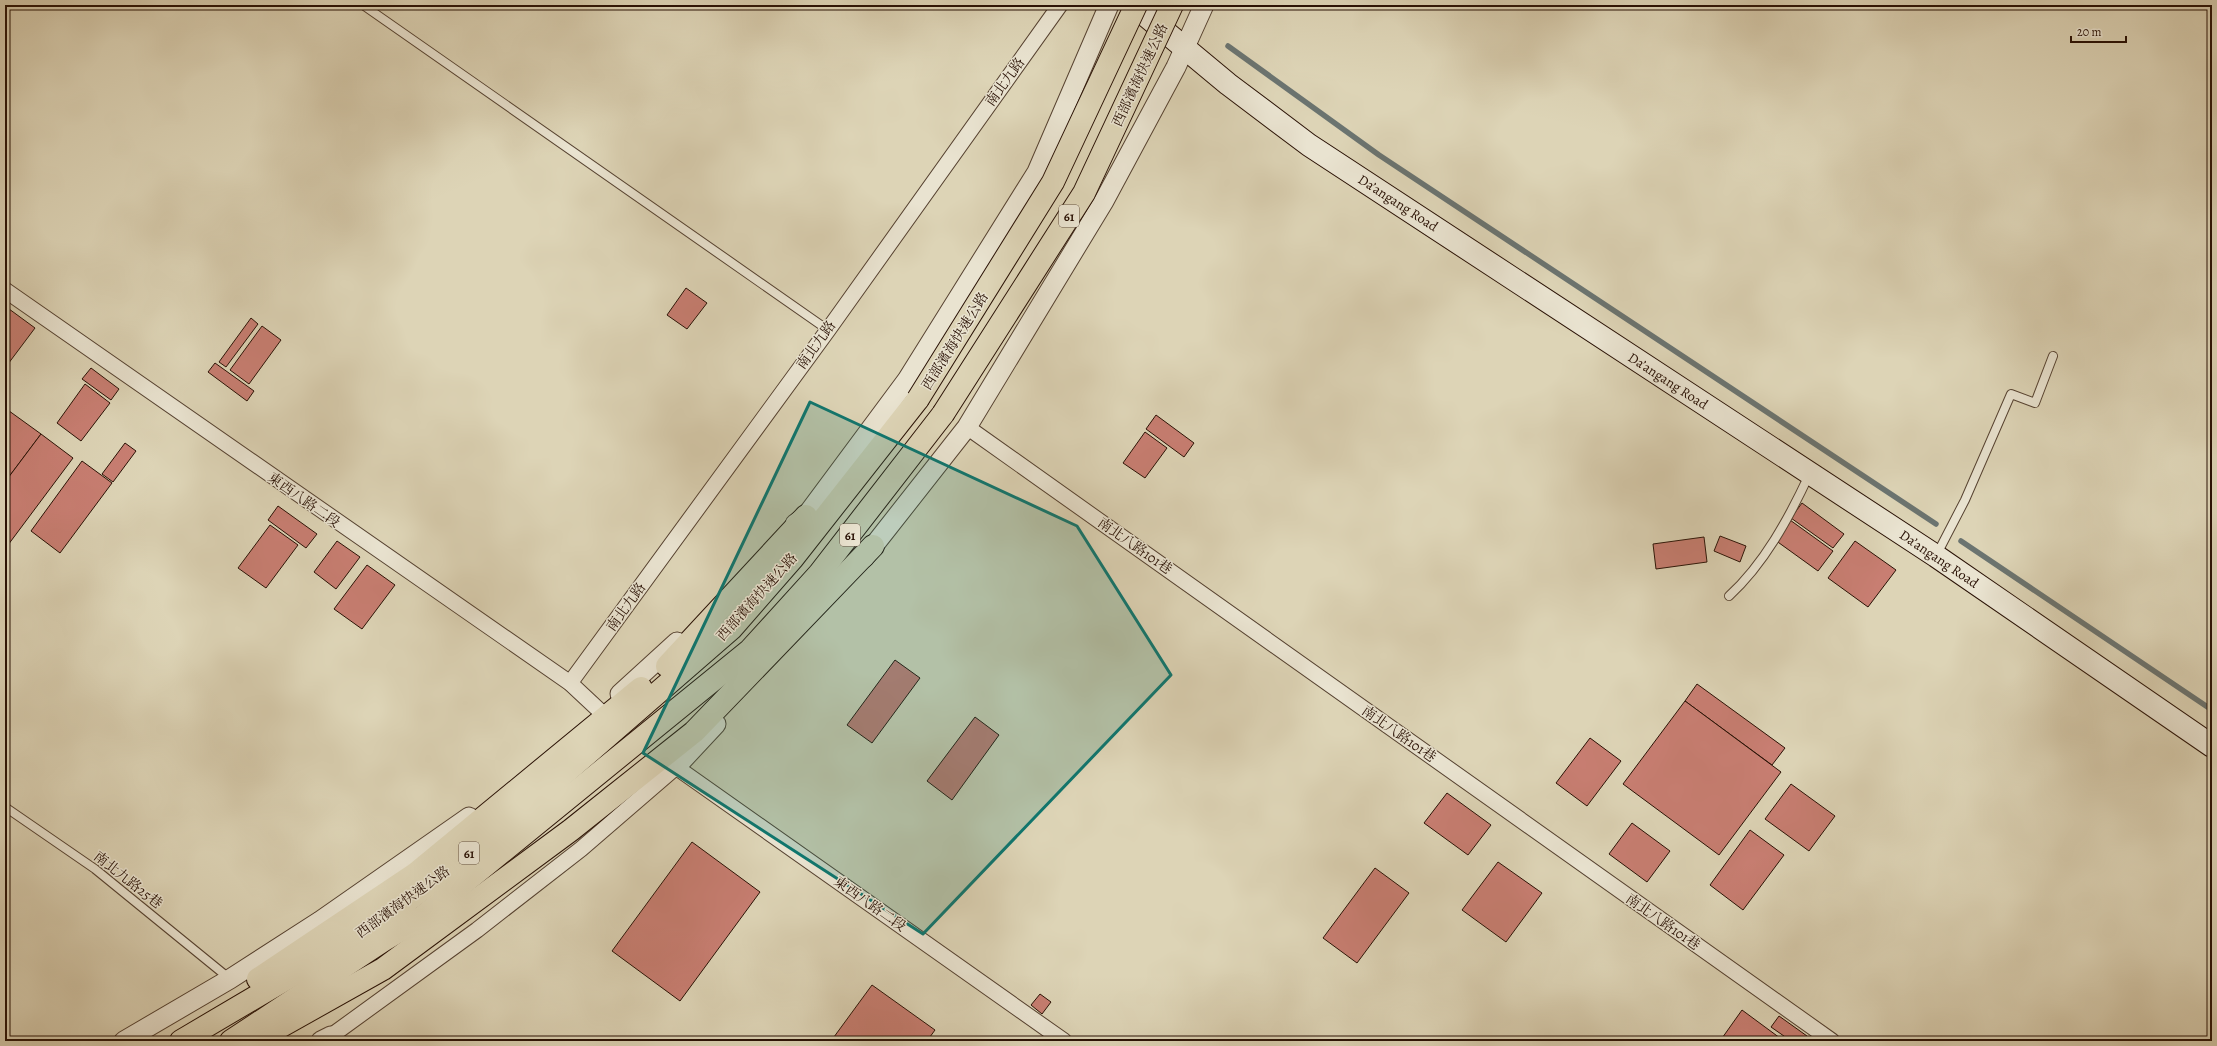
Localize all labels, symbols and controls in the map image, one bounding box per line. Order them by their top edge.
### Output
scale bar [2071,18,2126,44]
street label: 西部濱海快速公路 [1108,20,1172,130]
text: 20 m [2077,24,2101,40]
street label: 南北九路 [981,54,1029,110]
street label: Da’angang Road [1354,170,1442,236]
road number: 61 [1059,205,1079,227]
street label: 西部濱海快速公路 [917,288,993,394]
street label: 南北九路 [792,317,840,373]
street label: Da’angang Road [1624,348,1712,414]
street label: 東西八路二段 [264,468,344,532]
street label: 南北八路101巷 [1094,513,1176,579]
road number: 61 [840,524,860,546]
street label: Da’angang Road [1896,525,1983,593]
street label: 西部濱海快速公路 [712,549,802,645]
street label: 南北九路 [602,579,650,635]
street label: 南北八路101巷 [1358,701,1440,767]
road number: 61 [459,842,479,864]
street label: 南北九路25巷 [90,847,166,913]
street label: 西部濱海快速公路 [352,861,454,943]
street label: 東西八路二段 [830,872,910,936]
street label: 南北八路101巷 [1622,889,1704,955]

